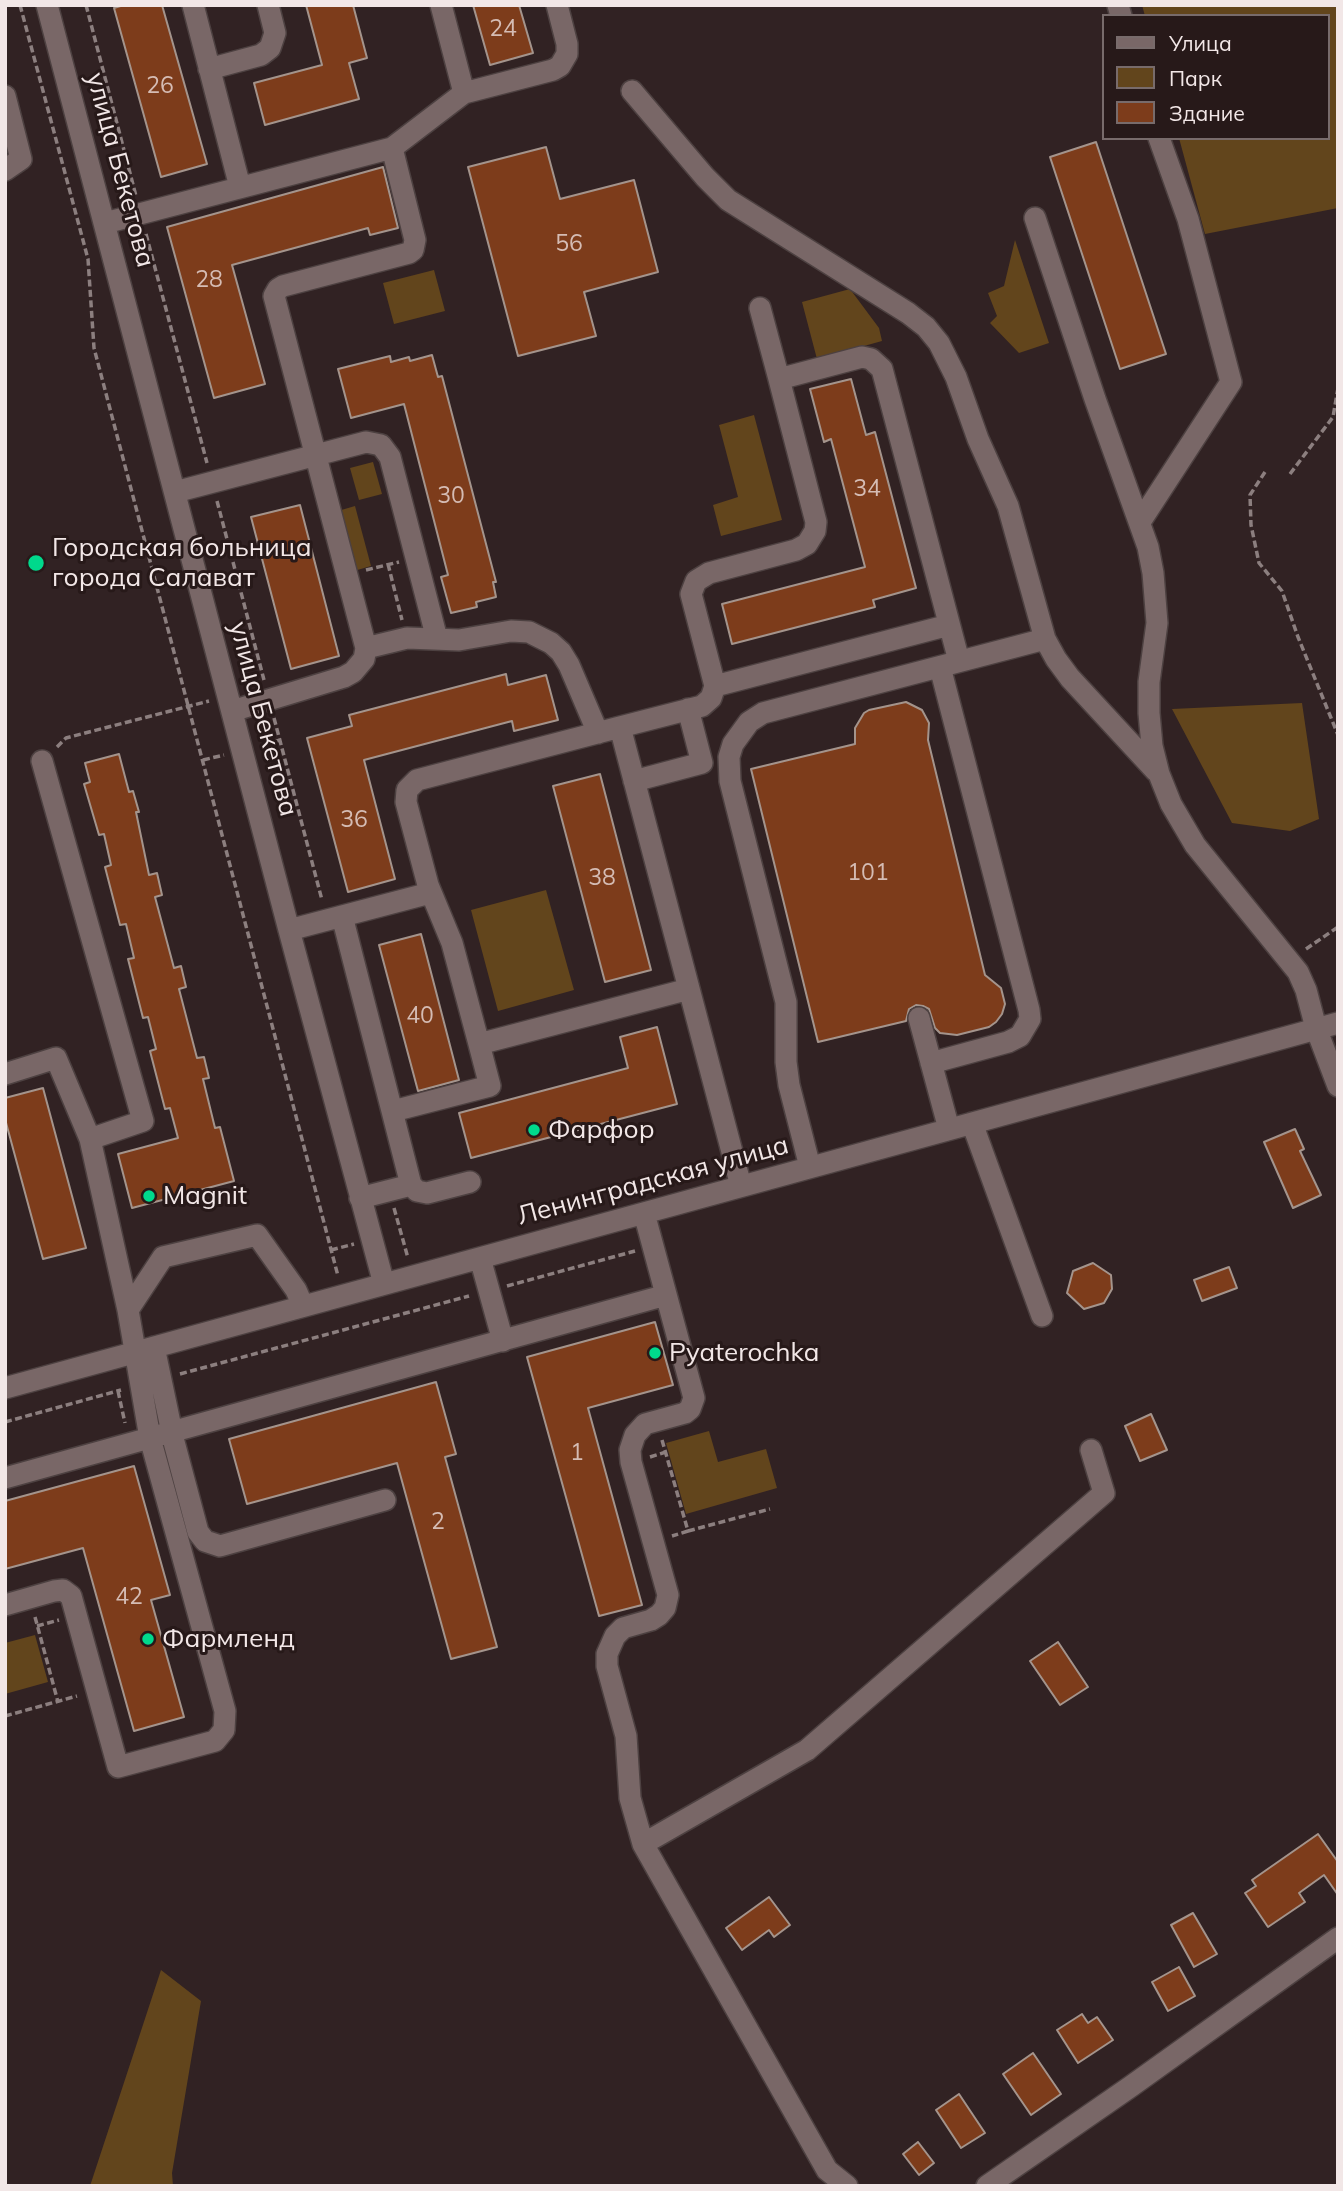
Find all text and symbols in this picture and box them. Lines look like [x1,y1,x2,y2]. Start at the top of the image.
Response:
legend [1102,14,1329,140]
house number: 24 [489,15,517,43]
text: Улица [1169,30,1232,56]
text: Парк [1169,65,1222,91]
street label: улица Бекетова [79,69,161,271]
house number: 26 [146,72,174,100]
text: Здание [1169,100,1245,126]
house number: 56 [555,230,583,258]
house number: 28 [195,266,223,294]
house number: 34 [853,475,881,503]
house number: 30 [437,482,465,510]
place label: Городская больница города Салават [52,532,312,594]
marker: Городская больница города Салават [26,553,46,573]
street label: улица Бекетова [222,618,304,820]
house number: 36 [340,806,368,834]
house number: 101 [847,859,889,887]
house number: 38 [588,864,616,892]
house number: 40 [406,1002,434,1030]
place label: Фарфор [548,1114,654,1146]
marker: Фарфор [526,1122,542,1138]
street label: Ленинградская улица [514,1130,792,1232]
place label: Magnit [163,1180,247,1212]
marker: Magnit [141,1188,157,1204]
place label: Pyaterochka [669,1337,819,1369]
marker: Pyaterochka [647,1345,663,1361]
house number: 1 [570,1439,584,1467]
house number: 2 [431,1508,445,1536]
house number: 42 [115,1583,143,1611]
place label: Фармленд [162,1623,295,1655]
marker: Фармленд [140,1631,156,1647]

